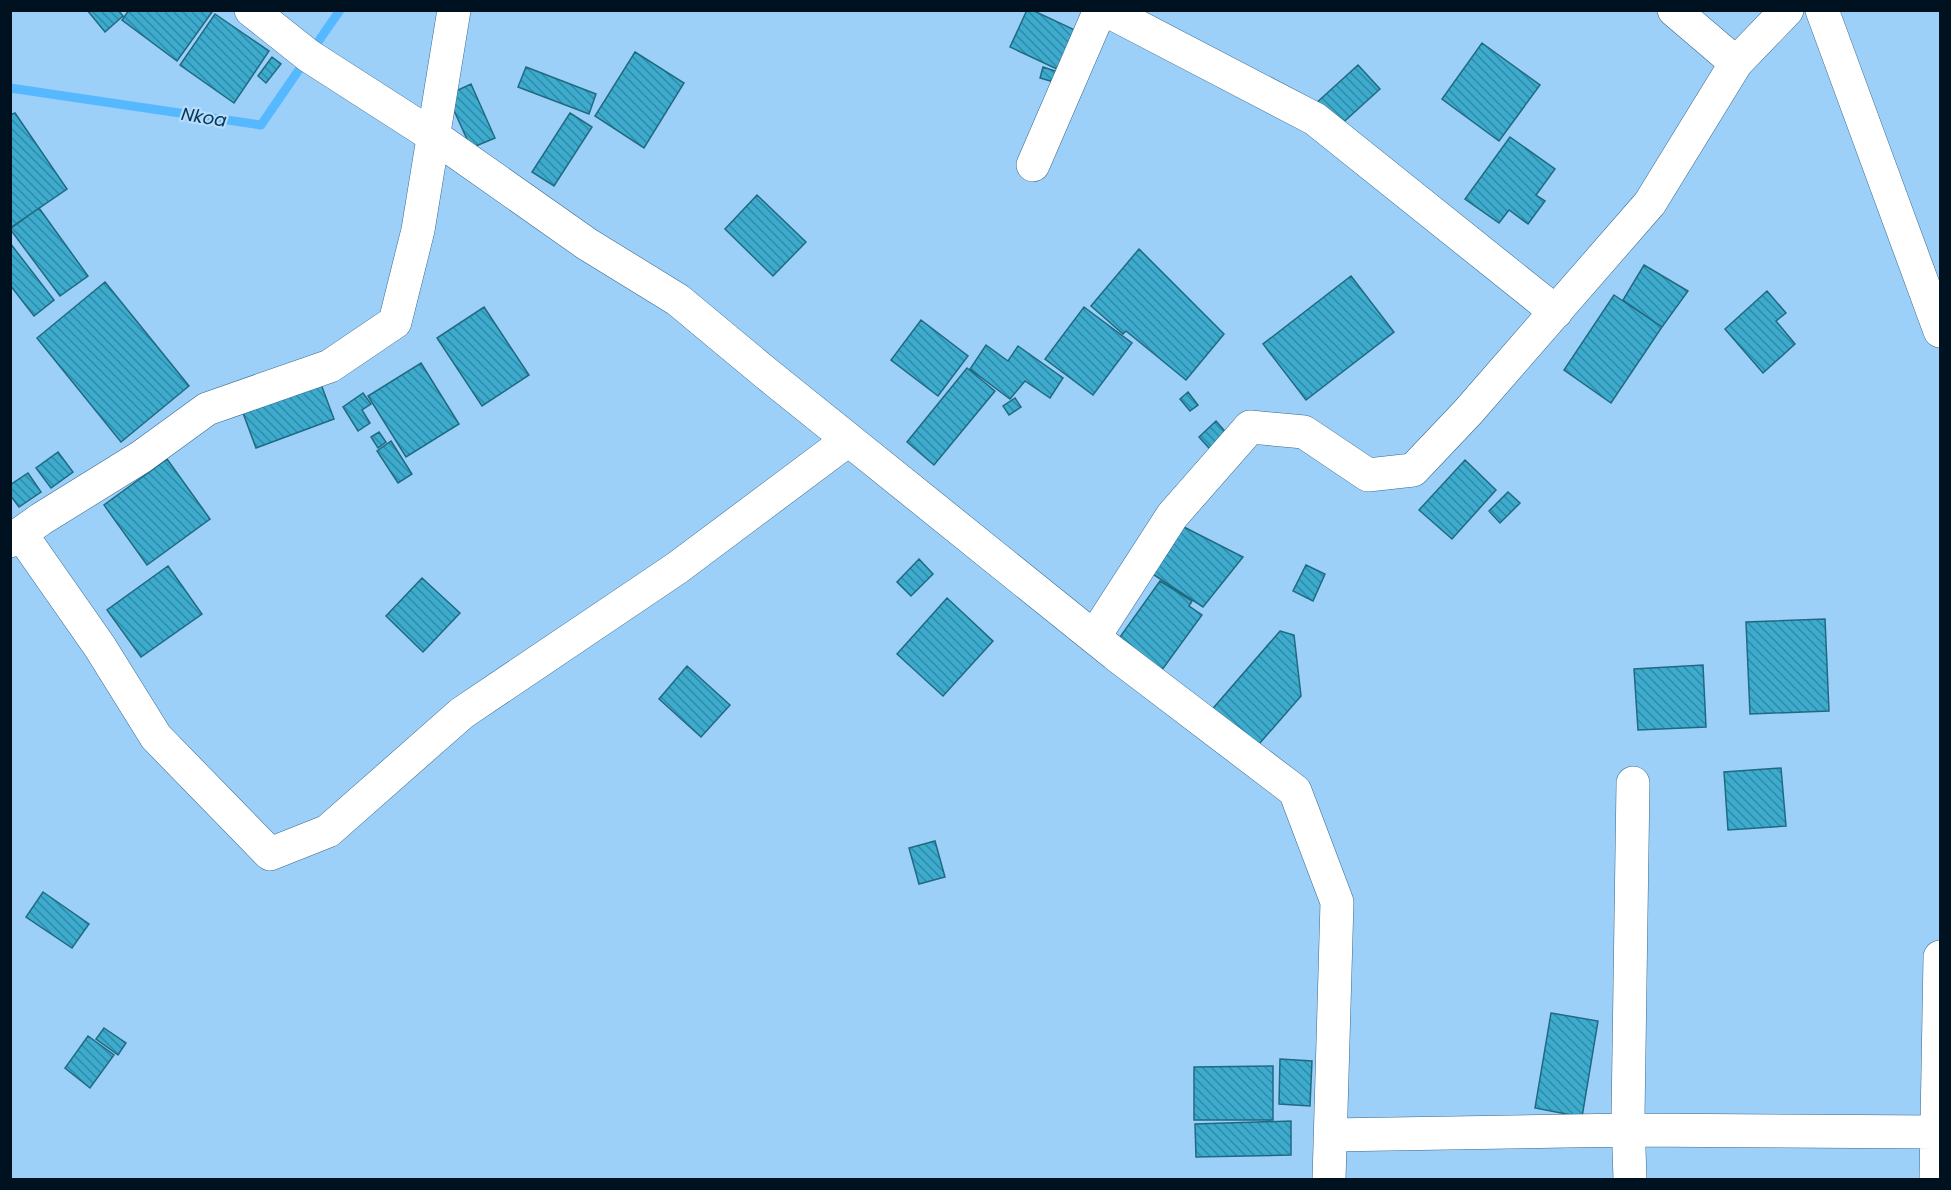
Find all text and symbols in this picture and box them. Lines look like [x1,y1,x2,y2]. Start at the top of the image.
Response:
water label: Nkoa [180,101,228,133]

